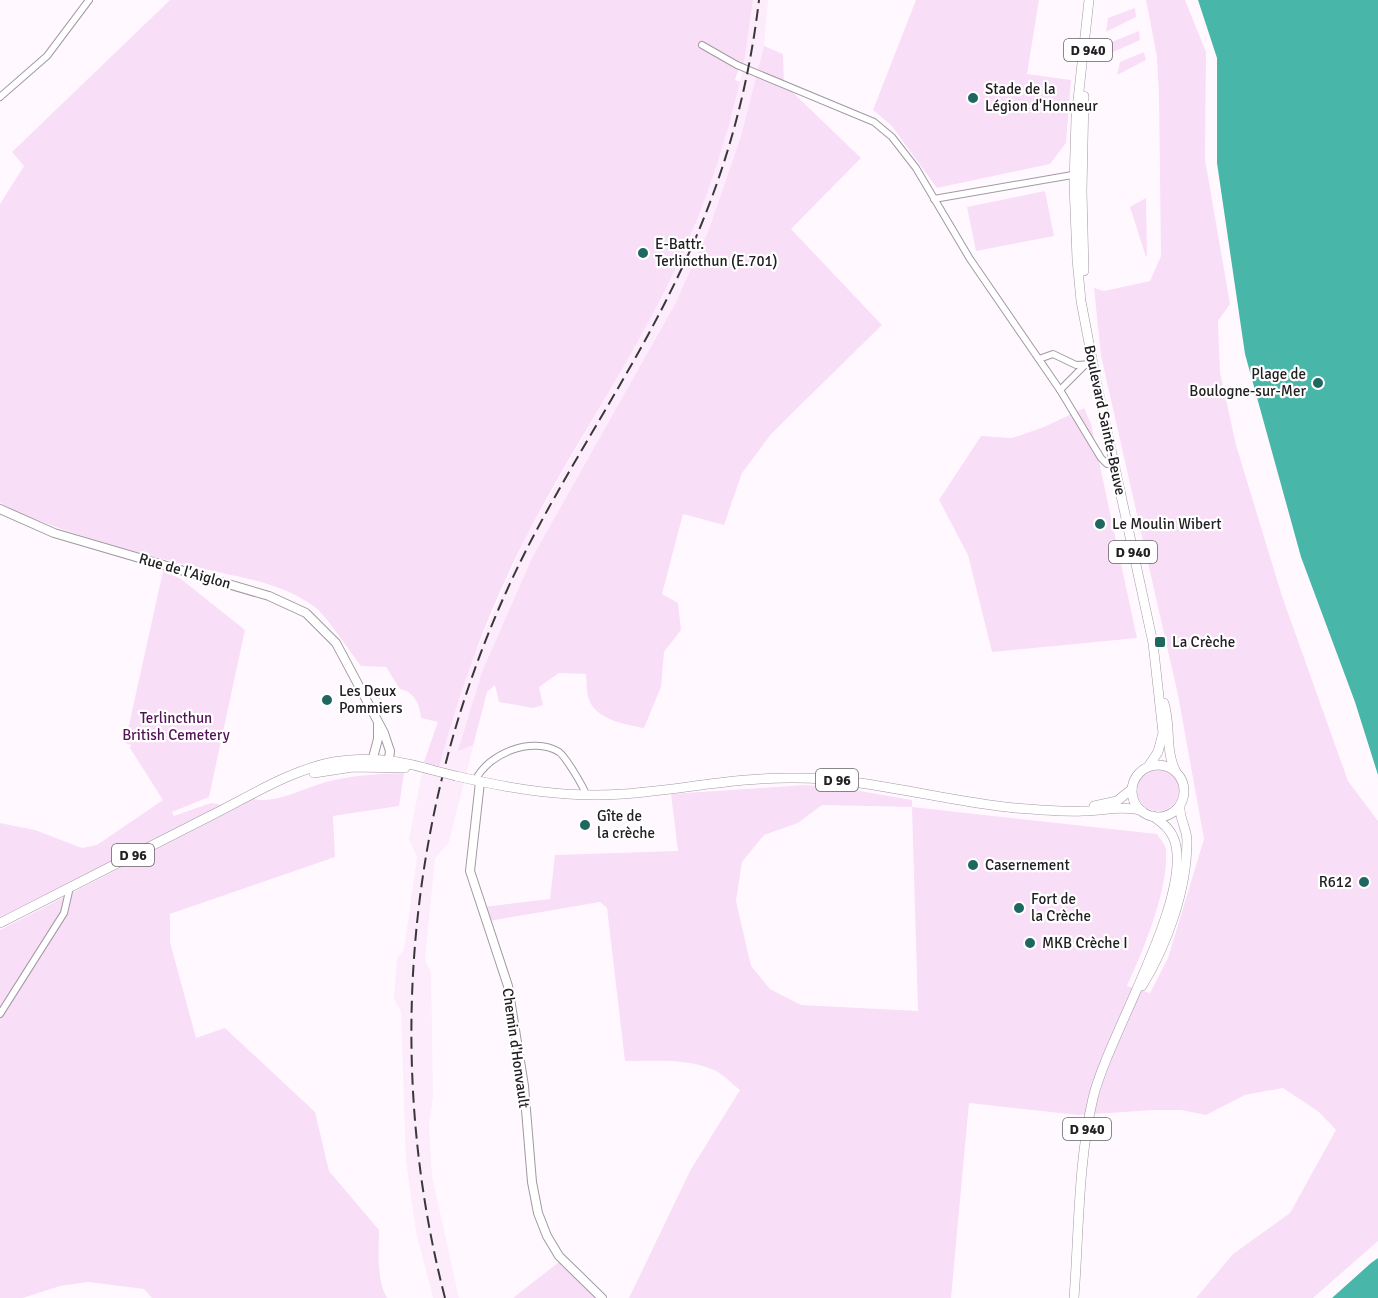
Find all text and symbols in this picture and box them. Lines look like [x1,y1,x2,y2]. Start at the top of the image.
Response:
road number: D 940 [1064,39,1112,61]
place label: Stade de la Légion d'Honneur [985,80,1098,115]
marker: Stade de la Légion d'Honneur [966,91,980,105]
place label: E-Battr. Terlincthun (E.701) [655,235,778,270]
marker: E-Battr. Terlincthun (E.701) [636,246,650,260]
street label: Boulevard Sainte-Beuve [1080,343,1130,497]
place label: Plage de Boulogne-sur-Mer [1189,365,1306,400]
marker: Plage de Boulogne-sur-Mer [1311,376,1325,390]
place label: Le Moulin Wibert [1112,515,1222,533]
marker: Le Moulin Wibert [1093,517,1107,531]
road number: D 940 [1109,541,1157,563]
street label: Rue de l'Aiglon [137,549,233,593]
place label: La Crèche [1172,633,1235,651]
marker: La Crèche [1153,635,1167,649]
place label: Les Deux Pommiers [339,682,403,717]
marker: Les Deux Pommiers [320,693,334,707]
park label: Terlincthun British Cemetery [122,709,230,744]
road number: D 96 [816,769,858,791]
place label: Gîte de la crèche [597,807,655,842]
marker: Gîte de la crèche [578,818,592,832]
road number: D 96 [112,844,154,866]
place label: Casernement [985,856,1070,874]
marker: Casernement [966,858,980,872]
place label: R612 [1319,873,1352,891]
marker: R612 [1357,875,1371,889]
place label: Fort de la Crèche [1031,890,1091,925]
marker: Fort de la Crèche [1012,901,1026,915]
place label: MKB Crèche I [1042,934,1128,952]
marker: MKB Crèche I [1023,936,1037,950]
street label: Chemin d'Honvault [499,987,533,1109]
road number: D 940 [1063,1118,1111,1140]

